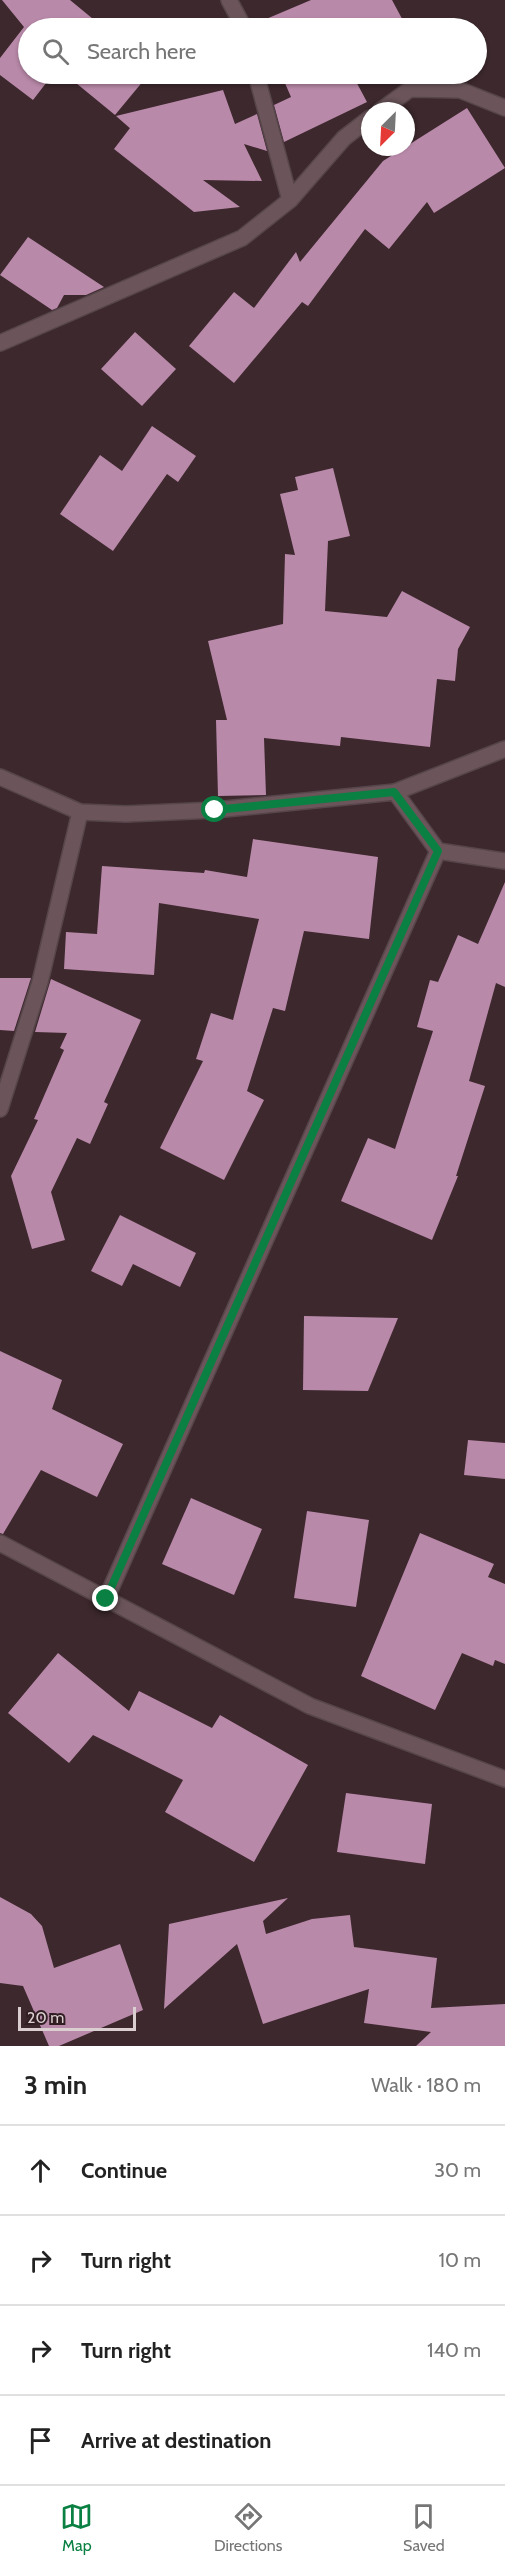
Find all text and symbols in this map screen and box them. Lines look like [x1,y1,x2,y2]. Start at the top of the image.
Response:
search box [18,18,487,84]
icon: search [39,35,72,68]
text: Search here [87,38,196,65]
north arrow [361,102,415,156]
route start [201,796,227,822]
route end [92,1585,118,1611]
scale bar [18,2004,136,2032]
text: 20 m [27,2008,64,2027]
text: 3 min [24,2069,87,2101]
text: Walk · 180 m [371,2073,481,2097]
icon: ahead [24,2154,57,2187]
text: Continue [81,2157,167,2184]
text: 30 m [434,2158,481,2182]
icon: right [24,2244,57,2277]
text: Turn right [81,2247,171,2274]
text: 10 m [438,2248,481,2272]
icon: right [24,2334,57,2367]
text: Turn right [81,2337,171,2364]
text: 140 m [427,2338,481,2362]
icon: arrive [24,2424,57,2457]
text: Arrive at destination [81,2427,271,2454]
tab: Map [60,2500,93,2555]
tab: Directions [214,2500,282,2555]
tab: Saved [403,2500,445,2555]

